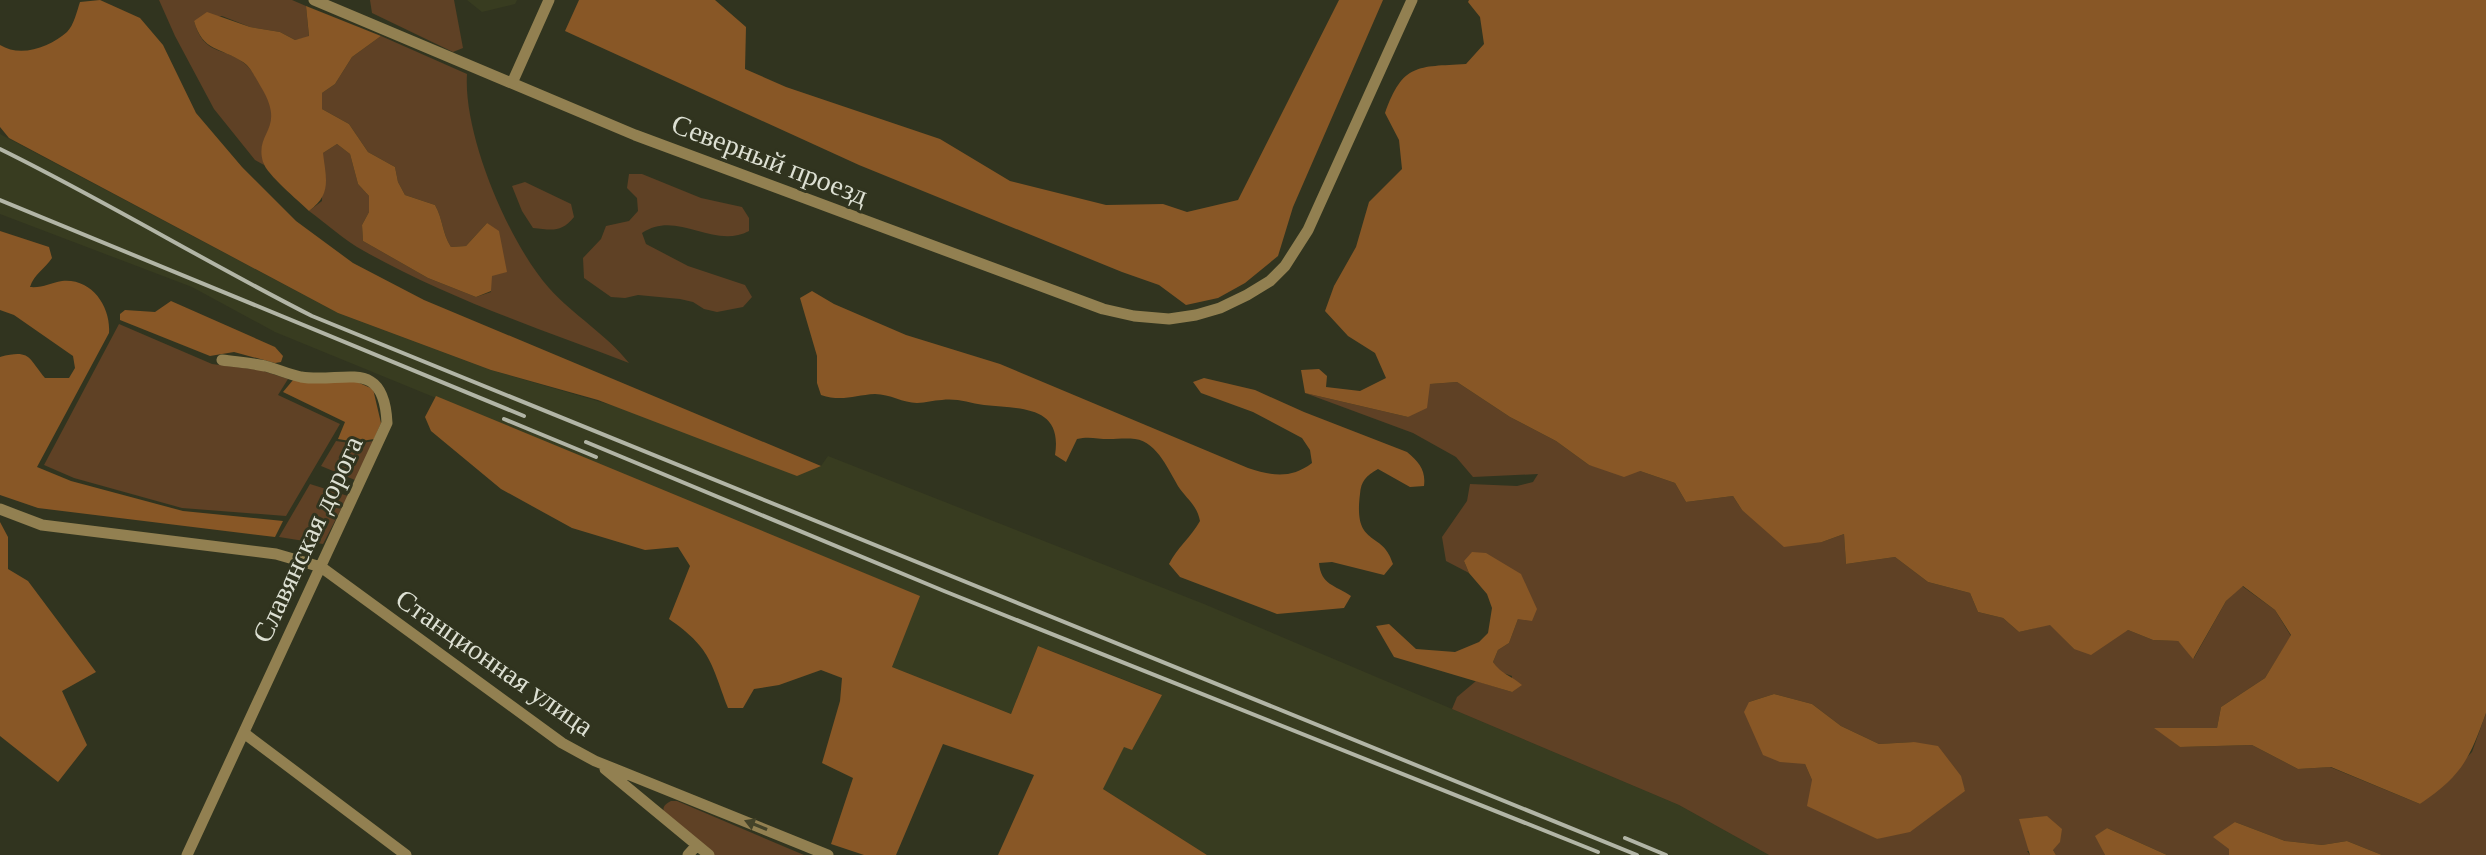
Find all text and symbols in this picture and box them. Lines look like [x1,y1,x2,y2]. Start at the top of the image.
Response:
street label: Северный проезд [667,108,872,211]
street label: Славянская дорога [246,431,369,647]
street label: Станционная улица [390,583,600,742]
one-way arrow [744,818,768,831]

